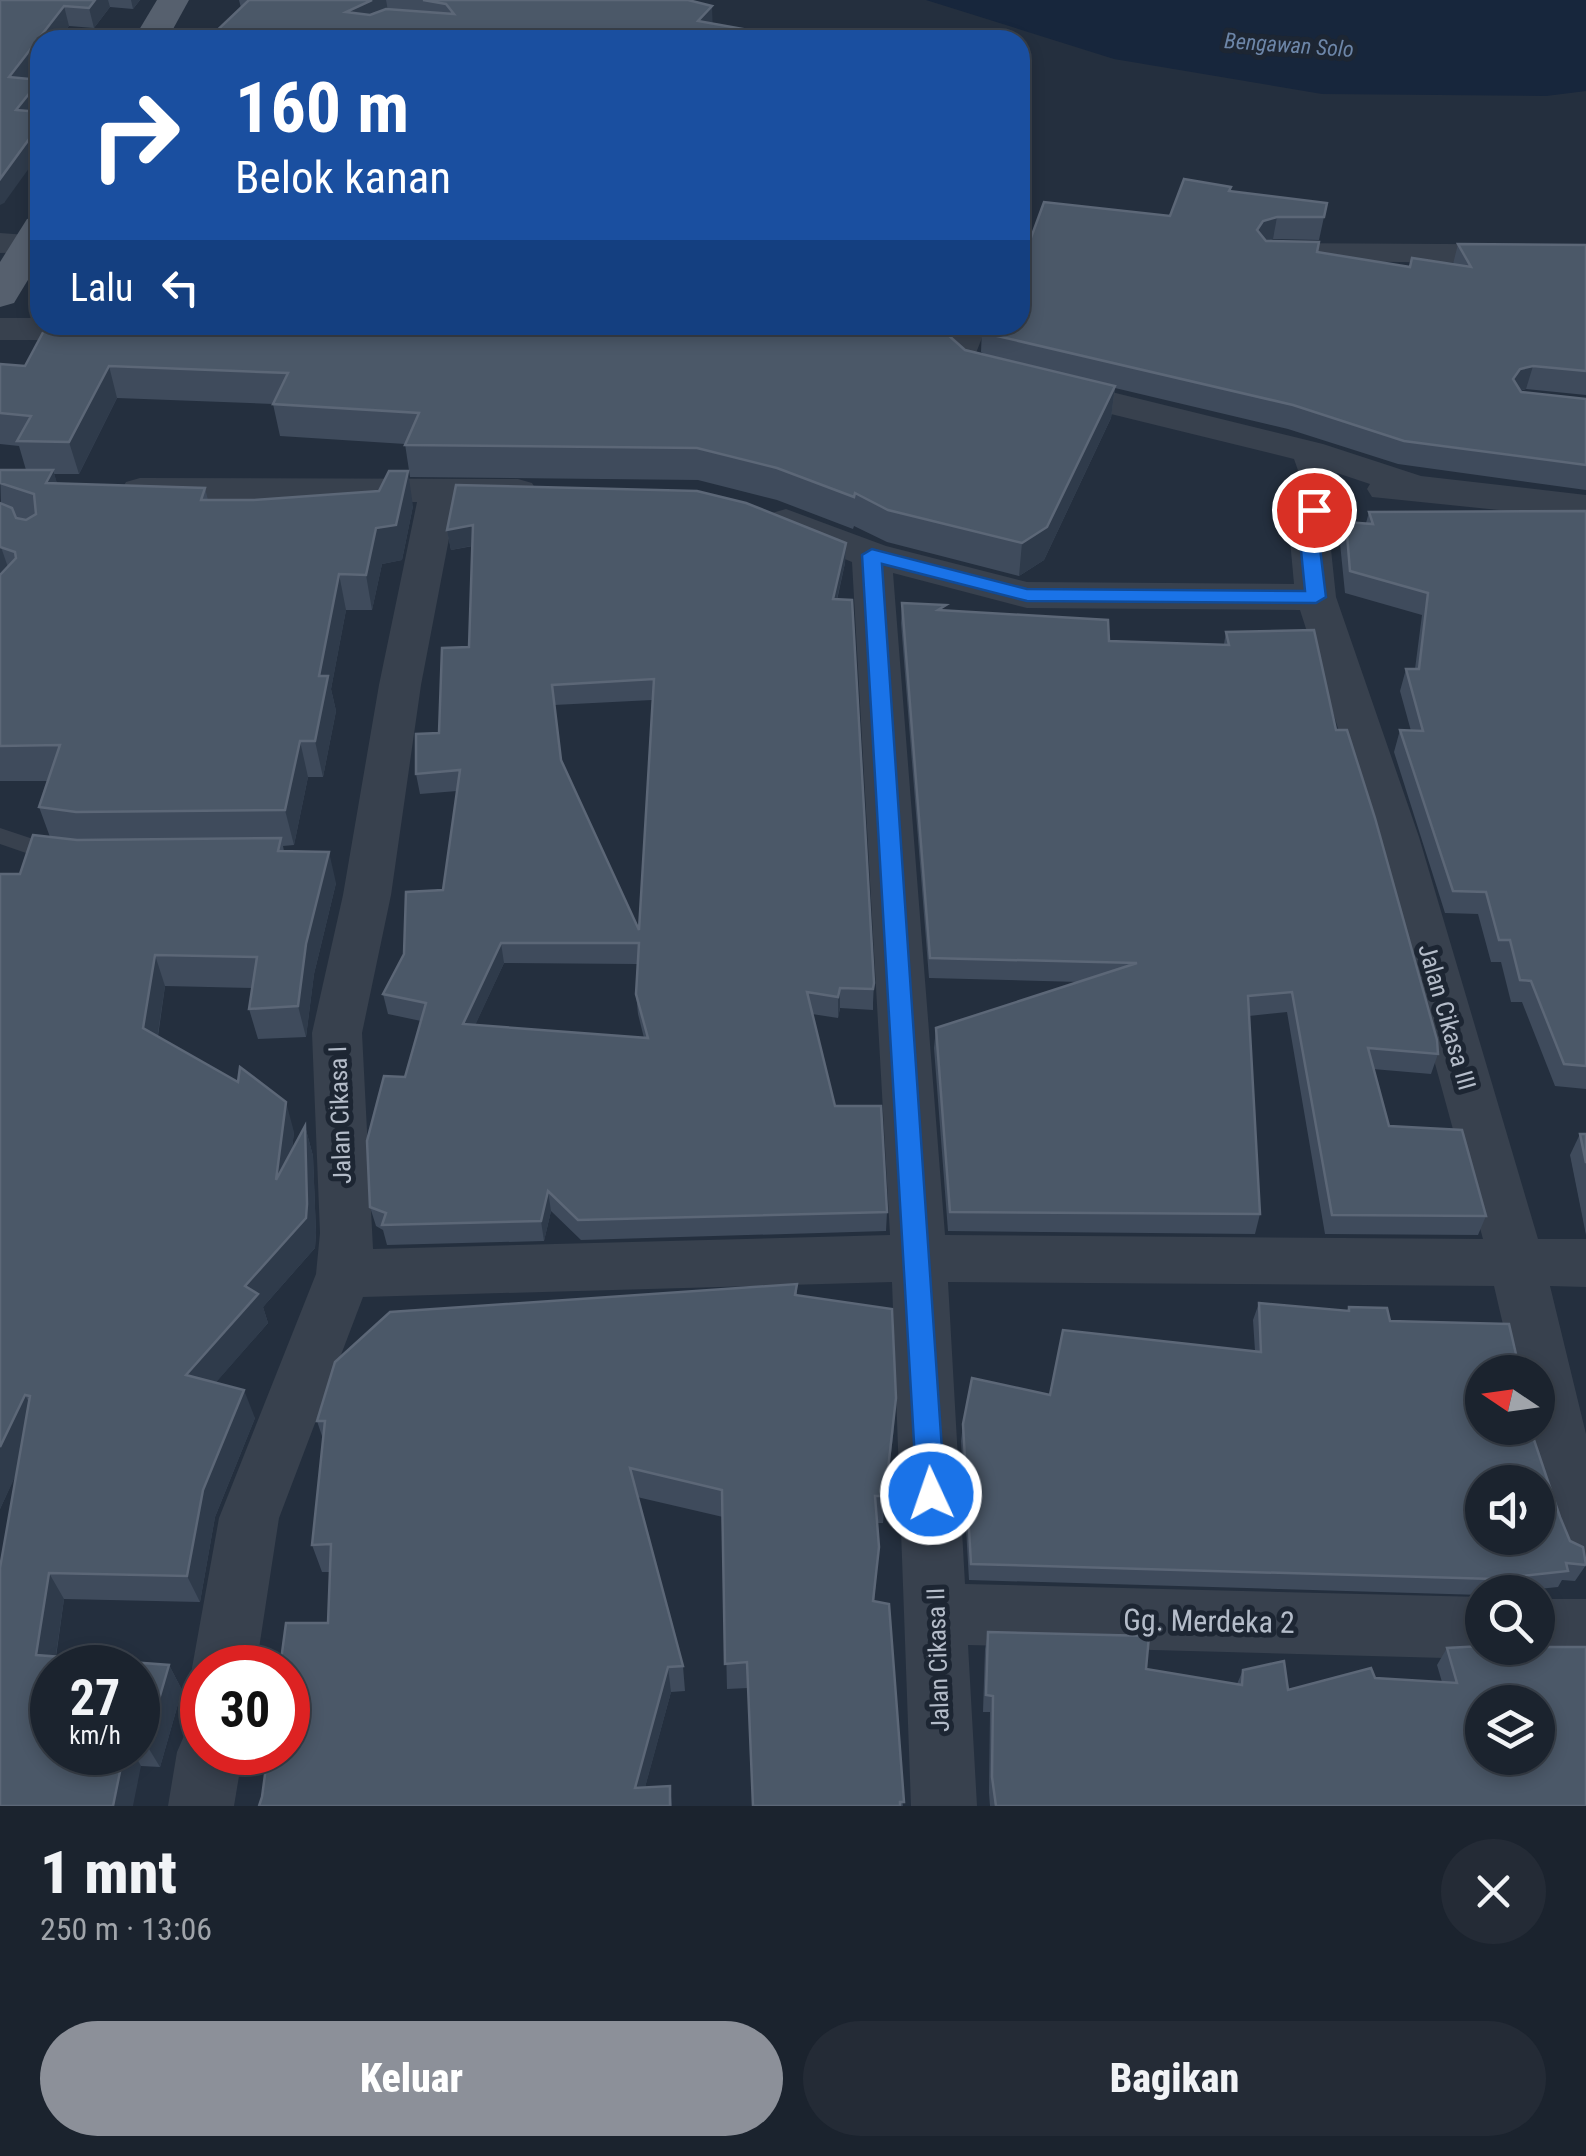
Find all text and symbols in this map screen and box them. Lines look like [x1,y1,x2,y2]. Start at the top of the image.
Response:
water label: Bengawan Solo [1224,28,1354,62]
text: 160 m [235,67,409,149]
icon: right [70,70,200,200]
text: Belok kanan [235,151,451,204]
icon: left [153,260,208,315]
text: Lalu [70,266,133,310]
pin [1272,468,1357,553]
icon: arrive [1287,483,1342,538]
street label: Jalan Cikasa III [1412,941,1482,1093]
street label: Jalan Cikasa I [323,1045,357,1185]
north arrow [1465,1355,1555,1445]
map controls [1465,1355,1555,1775]
position arrow [879,1442,983,1546]
button: sound [1465,1465,1555,1555]
button: search [1465,1575,1555,1665]
street label: Jalan Cikasa II [921,1587,955,1733]
street label: Gg. Merdeka 2 [1123,1602,1295,1640]
speed limit sign: 30 [180,1645,310,1775]
text: 27 [70,1669,120,1727]
button: layers [1465,1685,1555,1775]
text: km/h [69,1721,121,1750]
text: 1 mnt [40,1837,177,1908]
button: close [1441,1839,1546,1944]
text: 250 m · 13:06 [40,1910,212,1948]
button: Keluar [40,2021,783,2136]
button: Bagikan [803,2021,1546,2136]

